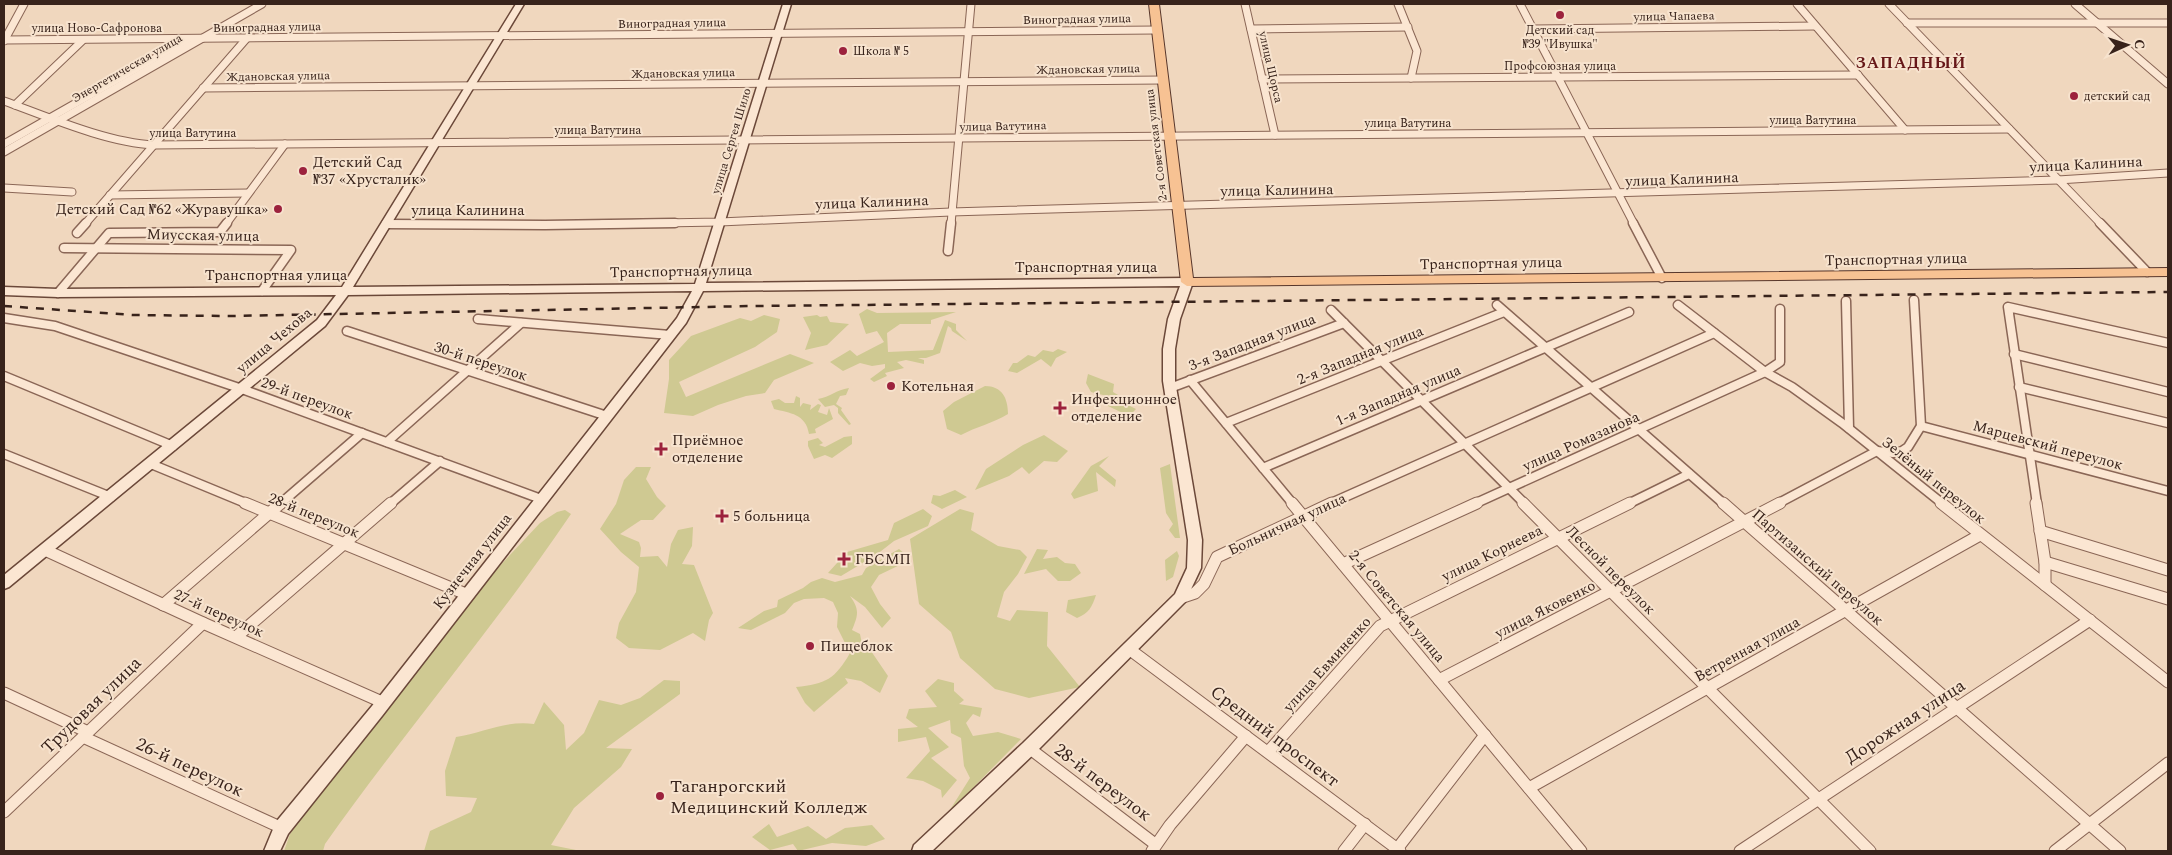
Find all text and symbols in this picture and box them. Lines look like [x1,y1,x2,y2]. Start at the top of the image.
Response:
street label: улица Чапаева [1632,6,1715,27]
street label: Виноградная улица [1023,9,1131,30]
marker: Детский сад №39 "Ивушка" [1554,9,1566,21]
street label: Виноградная улица [618,13,726,34]
street label: Виноградная улица [213,17,321,38]
street label: улица Ново-Сафронова [31,19,162,38]
north arrow [2102,20,2152,70]
place label: Детский сад №39 "Ивушка" [1522,21,1598,54]
street label: улица Щорса [1253,28,1288,105]
street label: Энергетическая улица [68,29,186,108]
text: С [2129,39,2150,50]
place label: Школа № 5 [853,42,909,61]
marker: Школа № 5 [837,45,849,57]
district label: ЗАПАДНЫЙ [1855,51,1967,75]
street label: Профсоюзная улица [1504,57,1616,76]
street label: Ждановская улица [1036,59,1140,80]
street label: Ждановская улица [631,63,735,84]
street label: Ждановская улица [226,66,330,87]
street label: улица Сергея Шило [706,86,757,198]
place label: детский сад [2084,87,2150,106]
street label: 2-я Советская улица [1140,88,1173,202]
marker: детский сад [2068,90,2080,102]
street label: улица Ватутина [1769,111,1857,130]
street label: улица Ватутина [1364,114,1452,133]
street label: улица Ватутина [958,116,1047,137]
street label: улица Ватутина [554,121,642,140]
street label: улица Ватутина [149,124,237,143]
street label: улица Калинина [2028,150,2144,179]
place label: Детский Сад №37 «Хрусталик» [313,151,426,191]
marker: Детский Сад №37 «Хрусталик» [297,165,309,177]
street label: улица Калинина [1624,166,1740,193]
street label: улица Калинина [1219,178,1334,203]
street label: улица Калинина [814,189,930,216]
place label: Детский Сад №62 «Журавушка» [56,198,269,221]
street label: улица Калинина [410,199,525,222]
marker: Детский Сад №62 «Журавушка» [272,203,284,215]
street label: Миусская улица [146,223,260,248]
street label: Транспортная улица [1825,247,1968,272]
street label: Транспортная улица [1420,251,1563,276]
street label: Транспортная улица [1015,256,1158,279]
street label: Транспортная улица [610,259,753,284]
street label: Транспортная улица [205,264,348,287]
street label: улица Чехова [231,301,318,380]
street label: 3-я Западная улица [1185,307,1320,377]
street label: 2-я Западная улица [1294,319,1427,391]
street label: 30-й переулок [431,336,531,387]
street label: 1-я Западная улица [1332,358,1465,432]
street label: 29-й переулок [257,371,356,426]
place label: Котельная [901,375,974,398]
marker: Котельная [885,380,897,392]
place label: Инфекционное отделение [1071,388,1177,428]
marker: Инфекционное отделение [1053,401,1067,415]
street label: улица Ромазанова [1518,405,1644,478]
street label: Марцевский переулок [1970,414,2126,477]
place label: Приёмное отделение [672,429,743,469]
street label: Зелёный переулок [1876,431,1991,530]
marker: Приёмное отделение [654,442,668,456]
street label: 28-й переулок [265,487,363,544]
street label: Больничная улица [1224,487,1351,562]
street label: Партизанский переулок [1747,504,1889,631]
place label: 5 больница [733,505,811,528]
street label: Кузнечная улица [427,508,518,614]
marker: 5 больница [715,509,729,523]
street label: улица Корнеева [1437,519,1547,588]
street label: Лесной переулок [1561,520,1661,620]
street label: 2-я Советская улица [1343,545,1451,668]
place label: ГБСМП [855,548,911,571]
marker: ГБСМП [837,552,851,566]
street label: улица Яковенко [1490,574,1600,645]
street label: 27-й переулок [170,583,268,644]
street label: улица Евминенко [1277,611,1377,718]
street label: Ветренная улица [1690,611,1805,688]
place label: Пищеблок [820,635,893,658]
marker: Пищеблок [804,640,816,652]
street label: Трудовая улица [35,650,148,760]
street label: Дорожная улица [1840,672,1971,771]
street label: Средний проспект [1204,679,1345,794]
street label: 26-й переулок [131,731,248,804]
street label: 28-й переулок [1048,737,1157,828]
place label: Таганрогский Медицинский Колледж [670,773,867,821]
marker: Таганрогский Медицинский Колледж [654,790,666,802]

